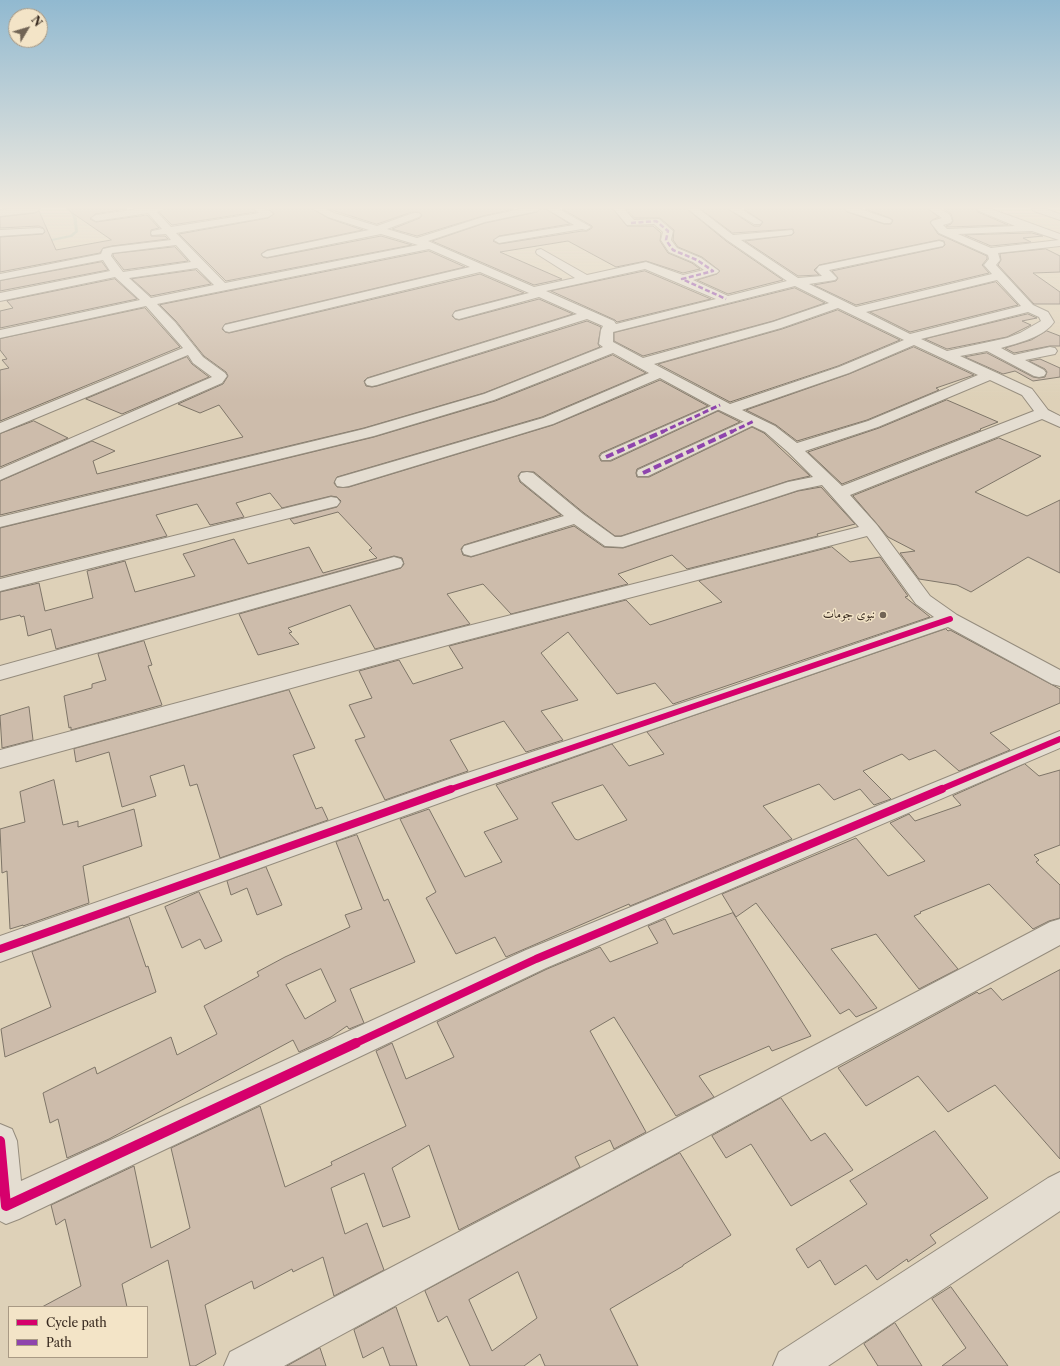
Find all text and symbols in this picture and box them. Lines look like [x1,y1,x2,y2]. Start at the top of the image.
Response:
north arrow [8,8,48,48]
text: N [28,13,45,29]
place label: نبوی جومات [823,608,875,622]
marker: نبوی جومات [878,610,888,620]
legend [8,1306,148,1358]
text: Cycle path [46,1315,107,1330]
text: Path [46,1335,72,1350]

